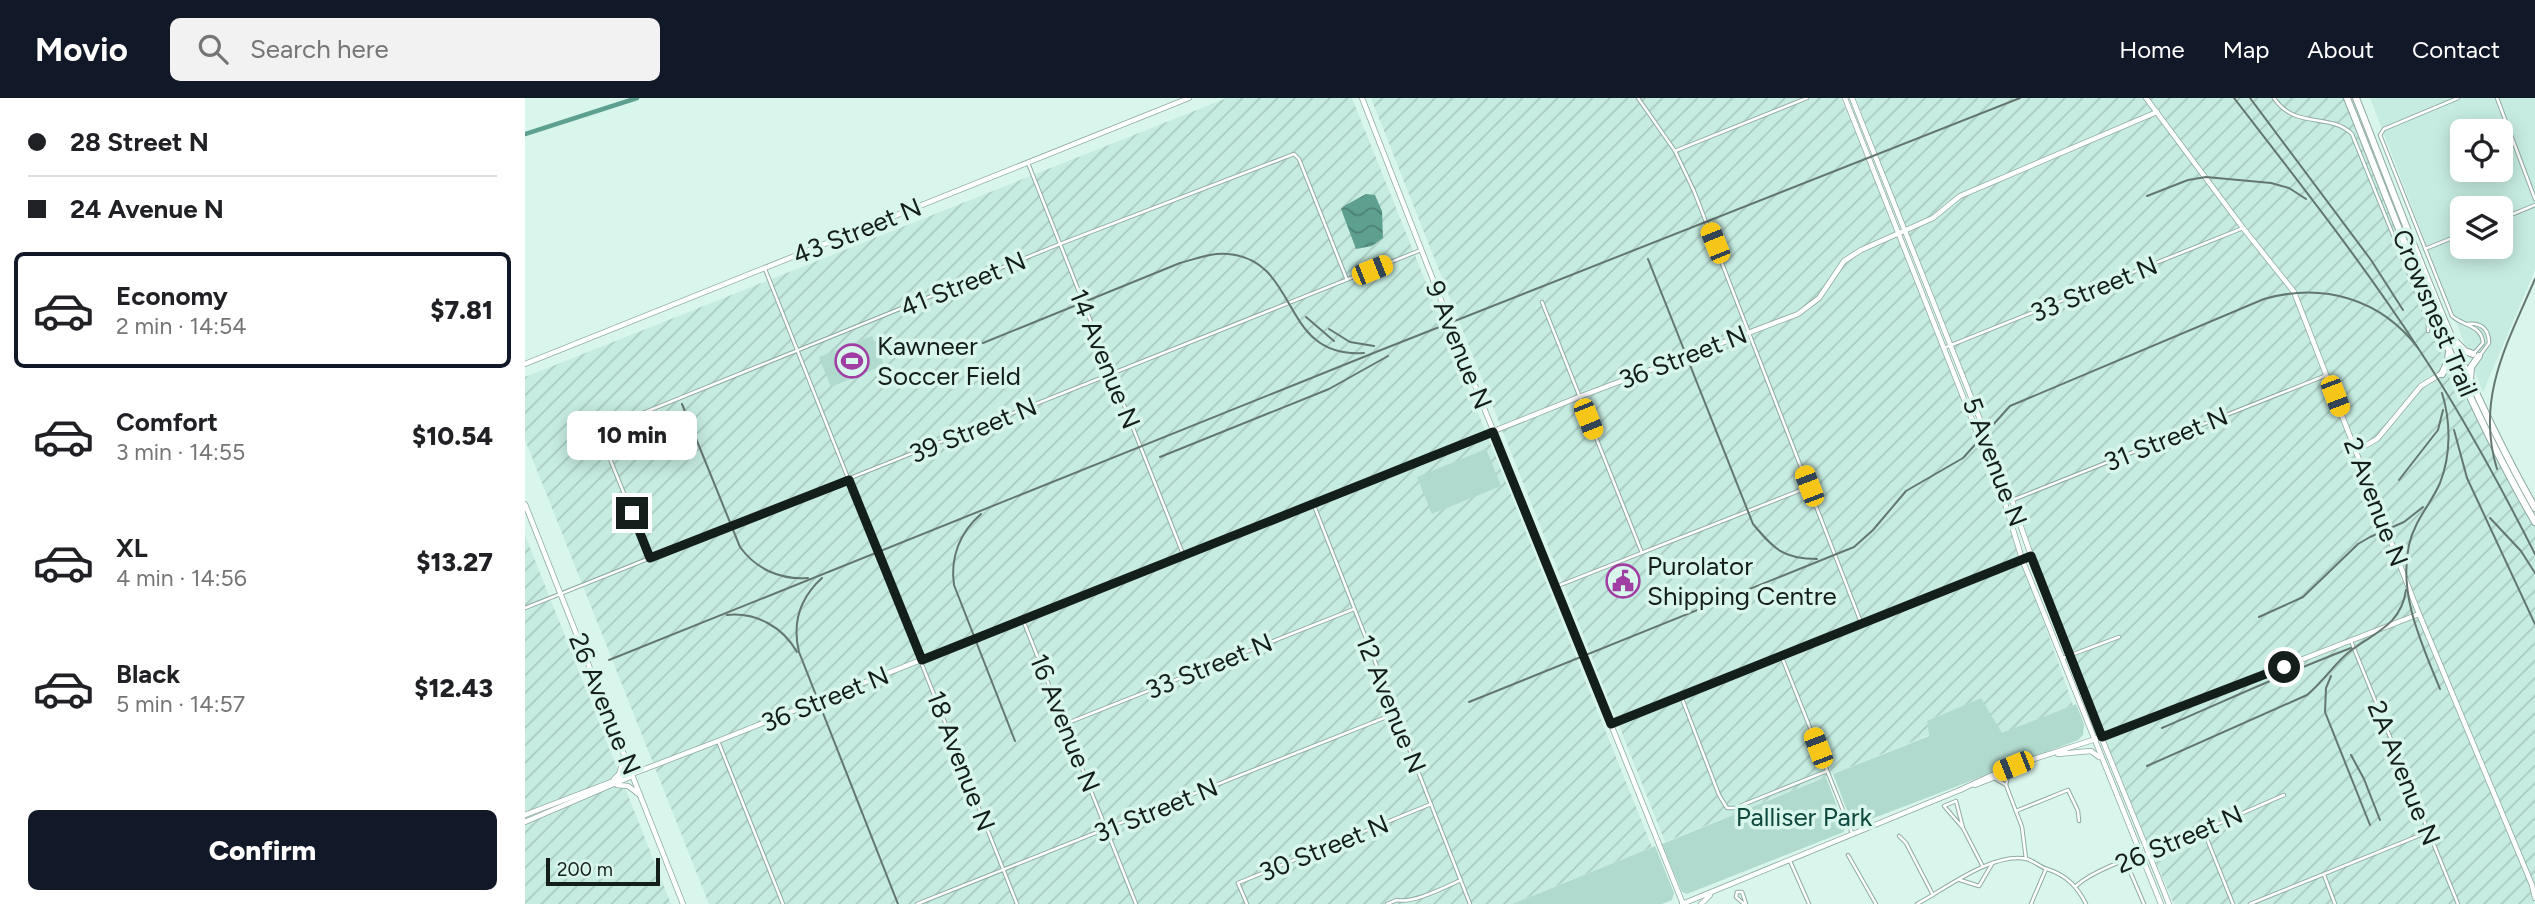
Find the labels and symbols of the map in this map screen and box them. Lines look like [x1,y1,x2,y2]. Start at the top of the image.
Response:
street label: 43 Street N [788,191,926,271]
car [1698,220,1733,266]
street label: Crowsnest Trail [2385,224,2485,402]
street label: 41 Street N [896,244,1030,324]
street label: 33 Street N [2026,249,2162,329]
car [1349,252,1396,288]
street label: 9 Avenue N [1419,276,1499,414]
street label: 14 Avenue N [1062,284,1148,434]
street label: 36 Street N [1614,318,1752,396]
place label: Kawneer Soccer Field [877,330,1021,392]
sports icon: Kawneer Soccer Field [833,342,871,380]
car [2318,373,2353,419]
street label: 39 Street N [905,390,1041,470]
street label: 5 Avenue N [1956,393,2034,531]
car [1571,396,1606,442]
street label: 31 Street N [2099,400,2233,478]
callout: 10 min [567,412,697,460]
street label: 2 Avenue N [2337,433,2415,571]
car [1792,463,1827,509]
route end [616,497,648,529]
place label: Purolator Shipping Centre [1647,550,1837,612]
public building icon: Purolator Shipping Centre [1604,562,1642,600]
street label: 33 Street N [1141,626,1277,706]
street label: 26 Avenue N [562,628,648,780]
street label: 12 Avenue N [1349,630,1433,778]
street label: 16 Avenue N [1023,649,1107,797]
route start [2268,651,2300,683]
street label: 36 Street N [757,659,893,739]
street label: 18 Avenue N [920,686,1002,836]
street label: 2A Avenue N [2361,696,2447,850]
car [1801,725,1836,771]
car [1990,748,2037,784]
street label: 31 Street N [1089,771,1223,849]
street label: 26 Street N [2111,798,2247,880]
park label: Palliser Park [1736,801,1873,833]
street label: 30 Street N [1255,808,1393,888]
scale bar [546,855,660,887]

